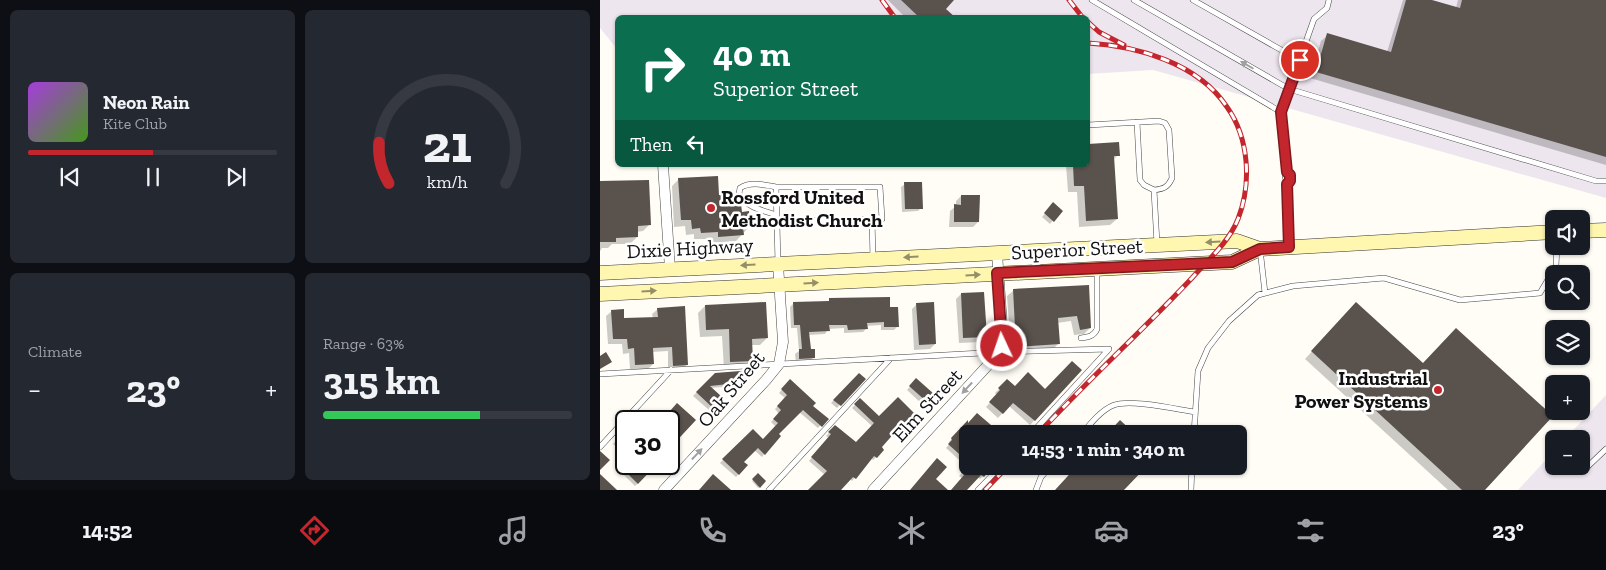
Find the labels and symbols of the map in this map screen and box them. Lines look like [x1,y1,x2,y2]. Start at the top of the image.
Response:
pin [1279,39,1321,81]
one-way arrow [1240,61,1254,69]
place label: Rossford United Methodist Church [721,185,883,232]
marker: Rossford United Methodist Church [705,202,717,214]
street label: Dixie Highway [626,233,755,263]
street label: Superior Street [1011,234,1144,264]
one-way arrow [1204,238,1220,246]
one-way arrow [902,254,918,262]
one-way arrow [740,262,756,270]
one-way arrow [966,270,982,278]
one-way arrow [803,278,819,286]
one-way arrow [641,287,657,295]
position arrow [975,319,1027,371]
street label: Oak Street [692,346,770,432]
street label: Elm Street [887,363,967,447]
place label: Industrial Power Systems [1295,366,1428,413]
one-way arrow [961,382,973,394]
marker: Industrial Power Systems [1432,384,1444,396]
speed limit sign: 30 [615,410,680,475]
one-way arrow [692,448,703,461]

